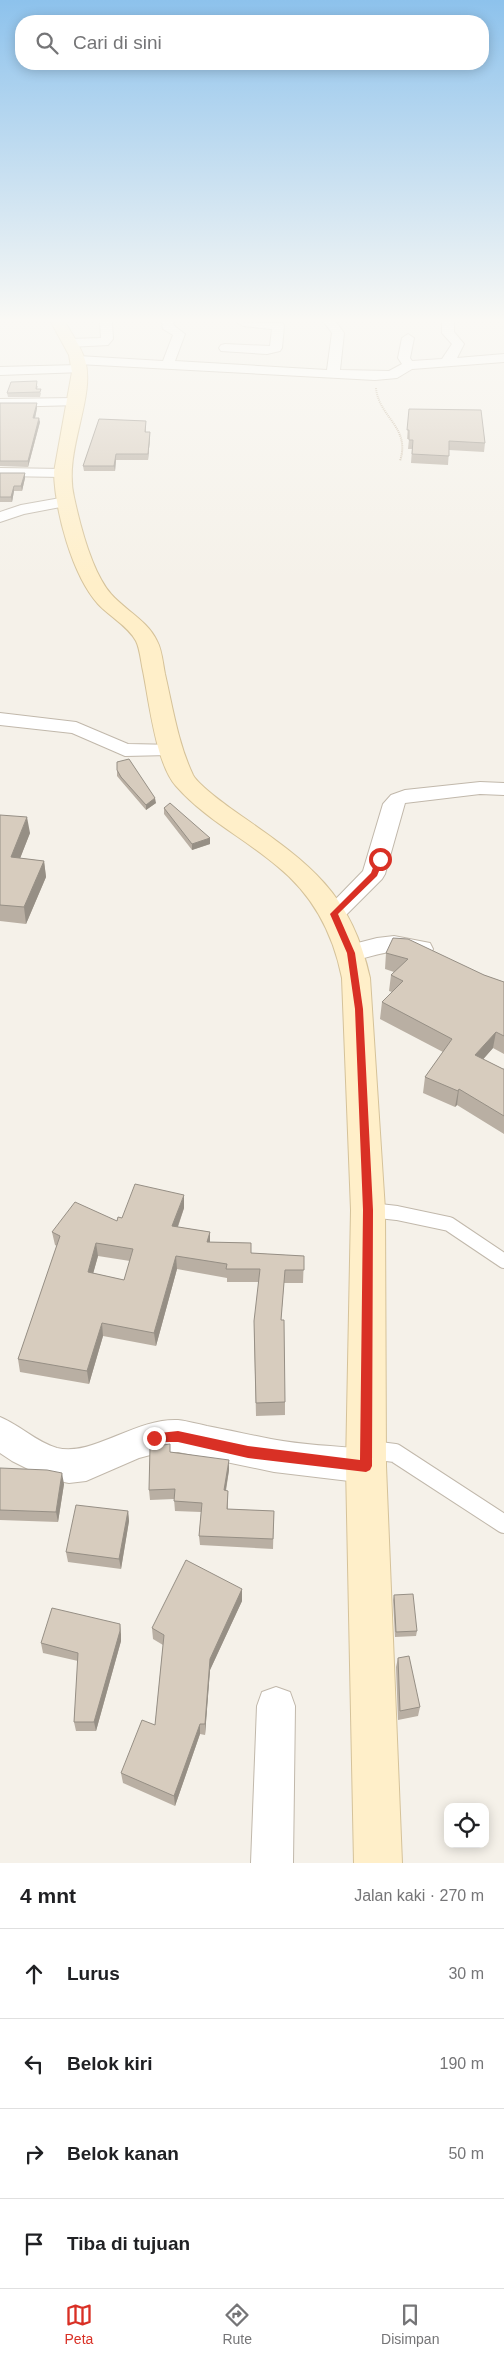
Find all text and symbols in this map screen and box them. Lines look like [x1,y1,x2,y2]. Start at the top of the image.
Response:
search box [15,15,489,70]
icon: search [33,29,61,57]
text: Cari di sini [73,32,162,53]
route start [369,848,392,871]
route end [143,1427,166,1450]
map controls [444,1803,489,1848]
button: locate [444,1803,489,1848]
text: 4 mnt [20,1884,76,1907]
text: Jalan kaki · 270 m [354,1887,484,1904]
icon: ahead [20,1960,48,1988]
text: Lurus [67,1963,120,1984]
text: 30 m [448,1965,484,1982]
icon: left [20,2050,48,2078]
text: Belok kiri [67,2053,153,2074]
text: 190 m [440,2055,484,2072]
icon: right [20,2140,48,2168]
text: Belok kanan [67,2143,179,2164]
text: 50 m [448,2145,484,2162]
icon: arrive [20,2230,48,2258]
text: Tiba di tujuan [67,2233,190,2254]
tab: Peta [65,2301,93,2347]
tab: Rute [222,2301,252,2347]
tab: Disimpan [381,2301,439,2347]

